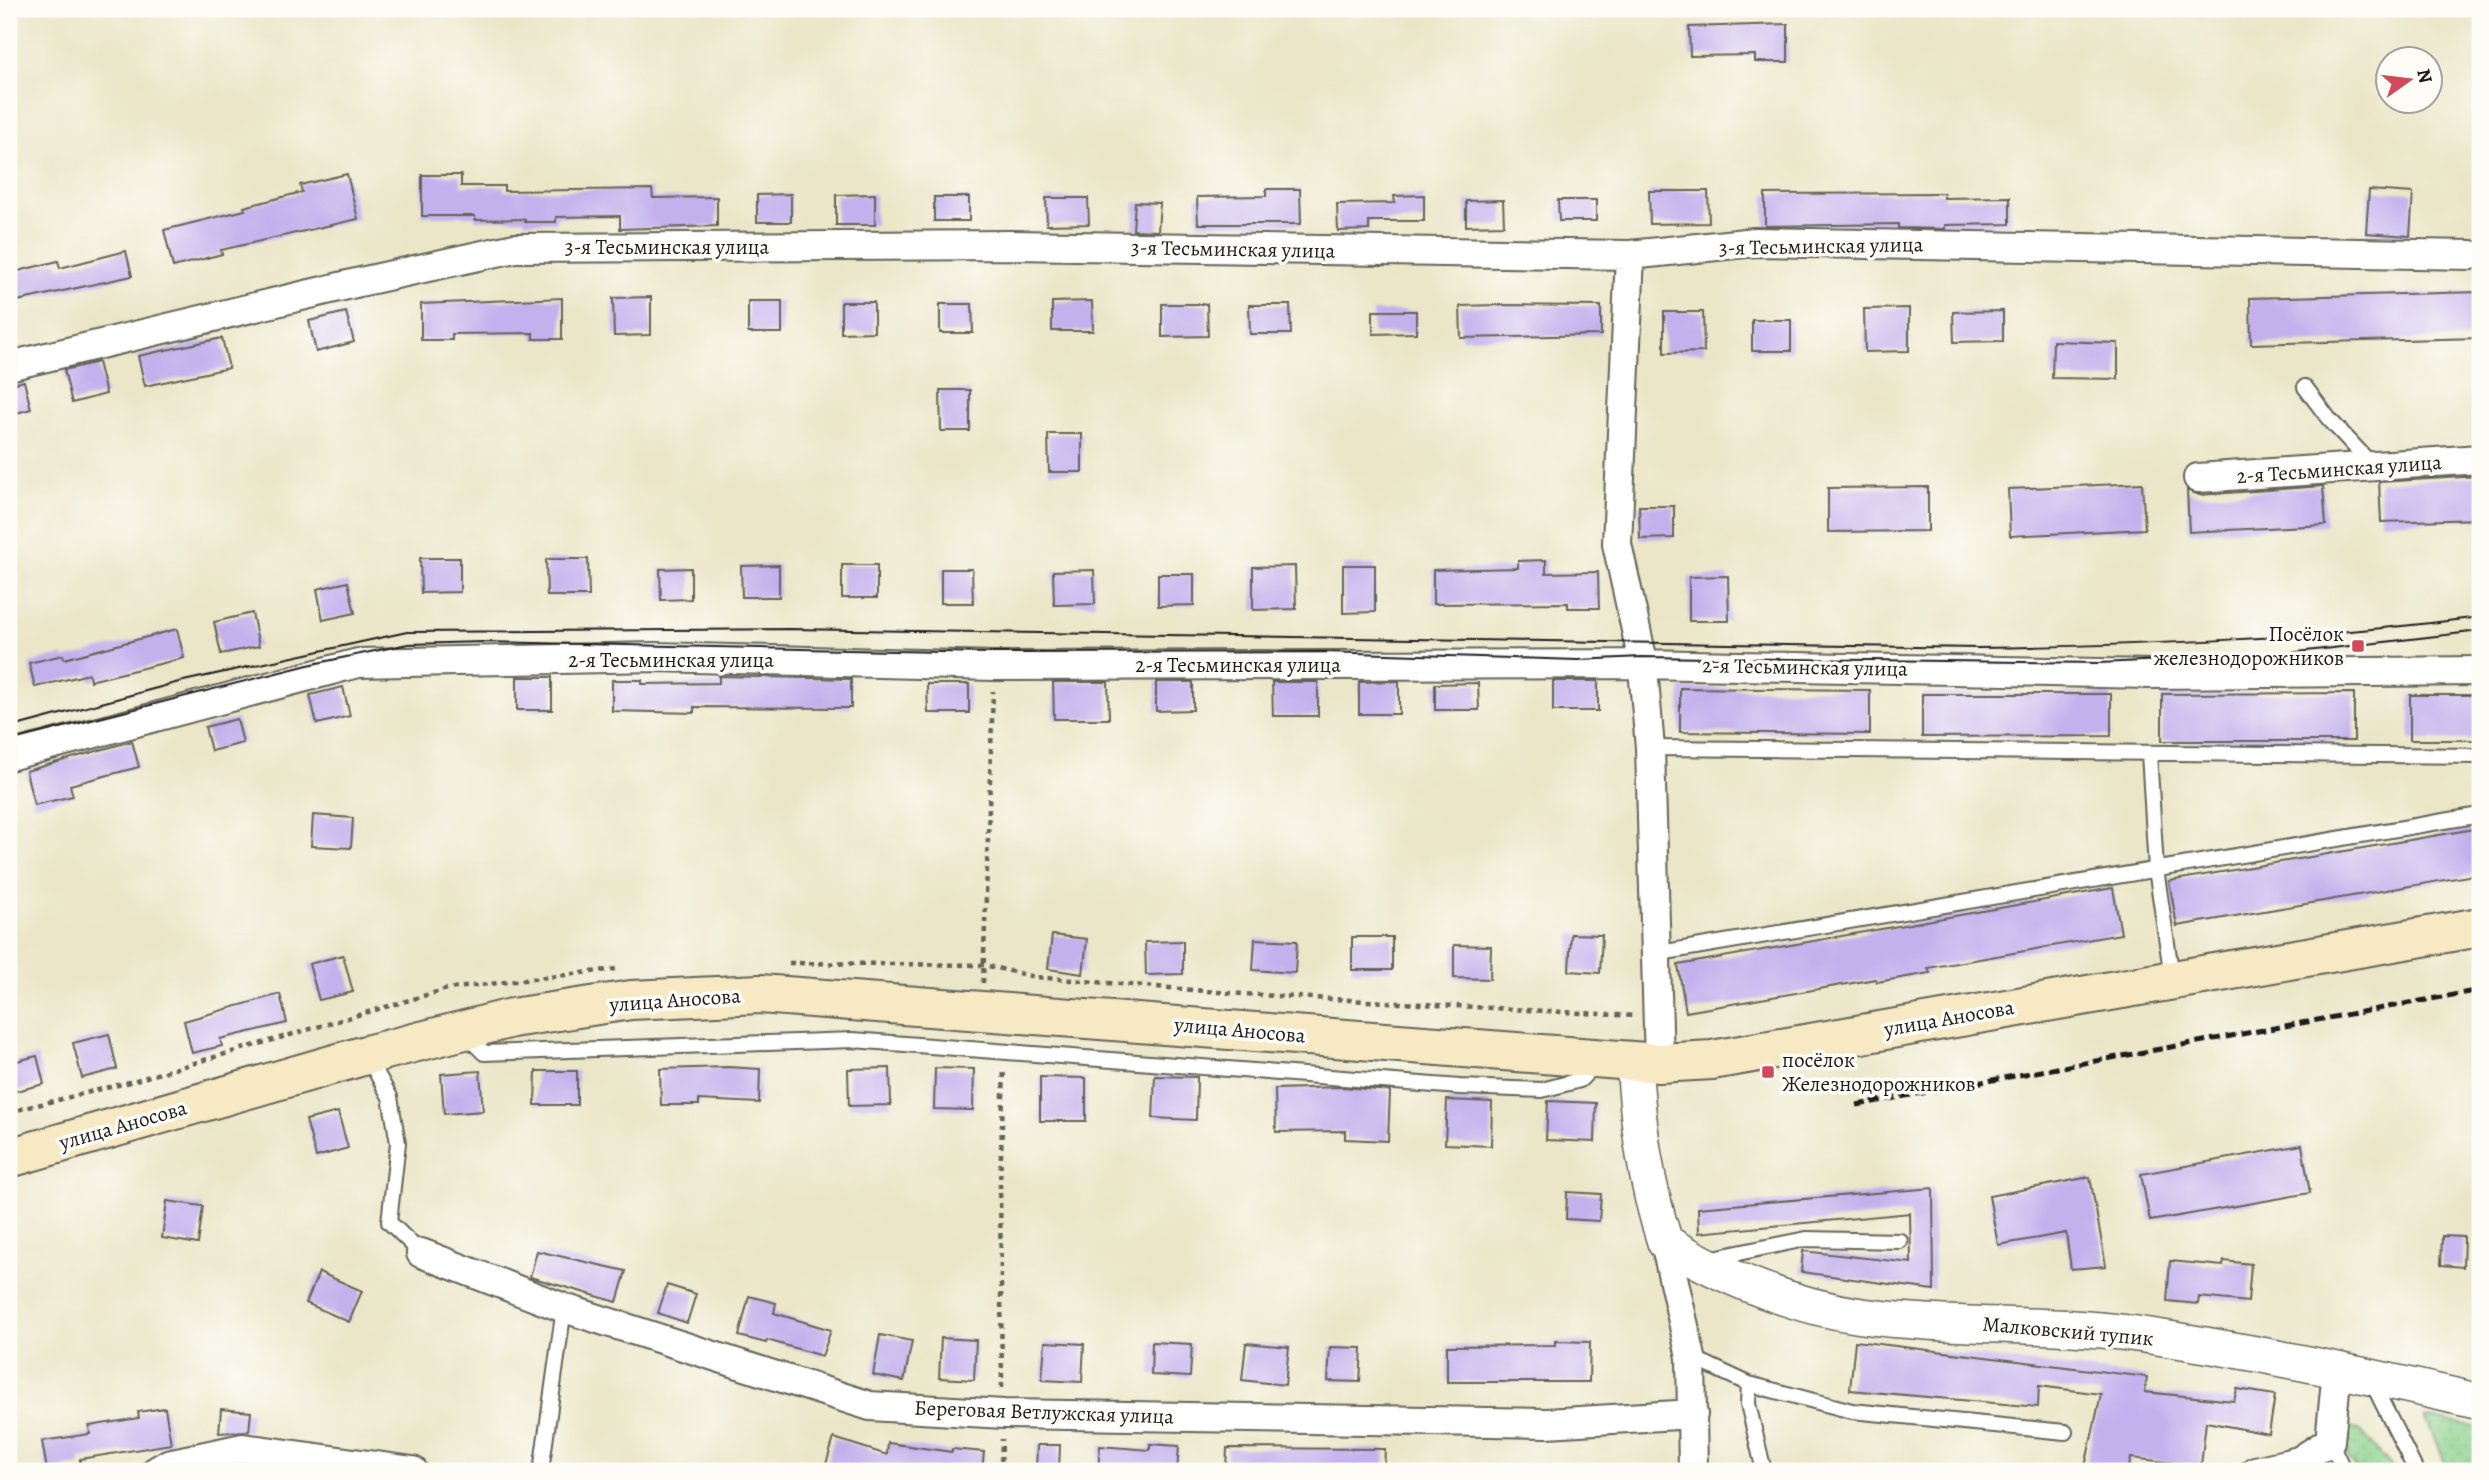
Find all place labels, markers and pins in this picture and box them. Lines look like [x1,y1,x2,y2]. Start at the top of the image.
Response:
place label: Посёлок железнодорожников [2154,620,2344,672]
marker: Посёлок железнодорожников [2350,638,2366,654]
place label: посёлок Железнодорожников [1782,1046,1976,1098]
marker: посёлок Железнодорожников [1760,1064,1776,1080]

